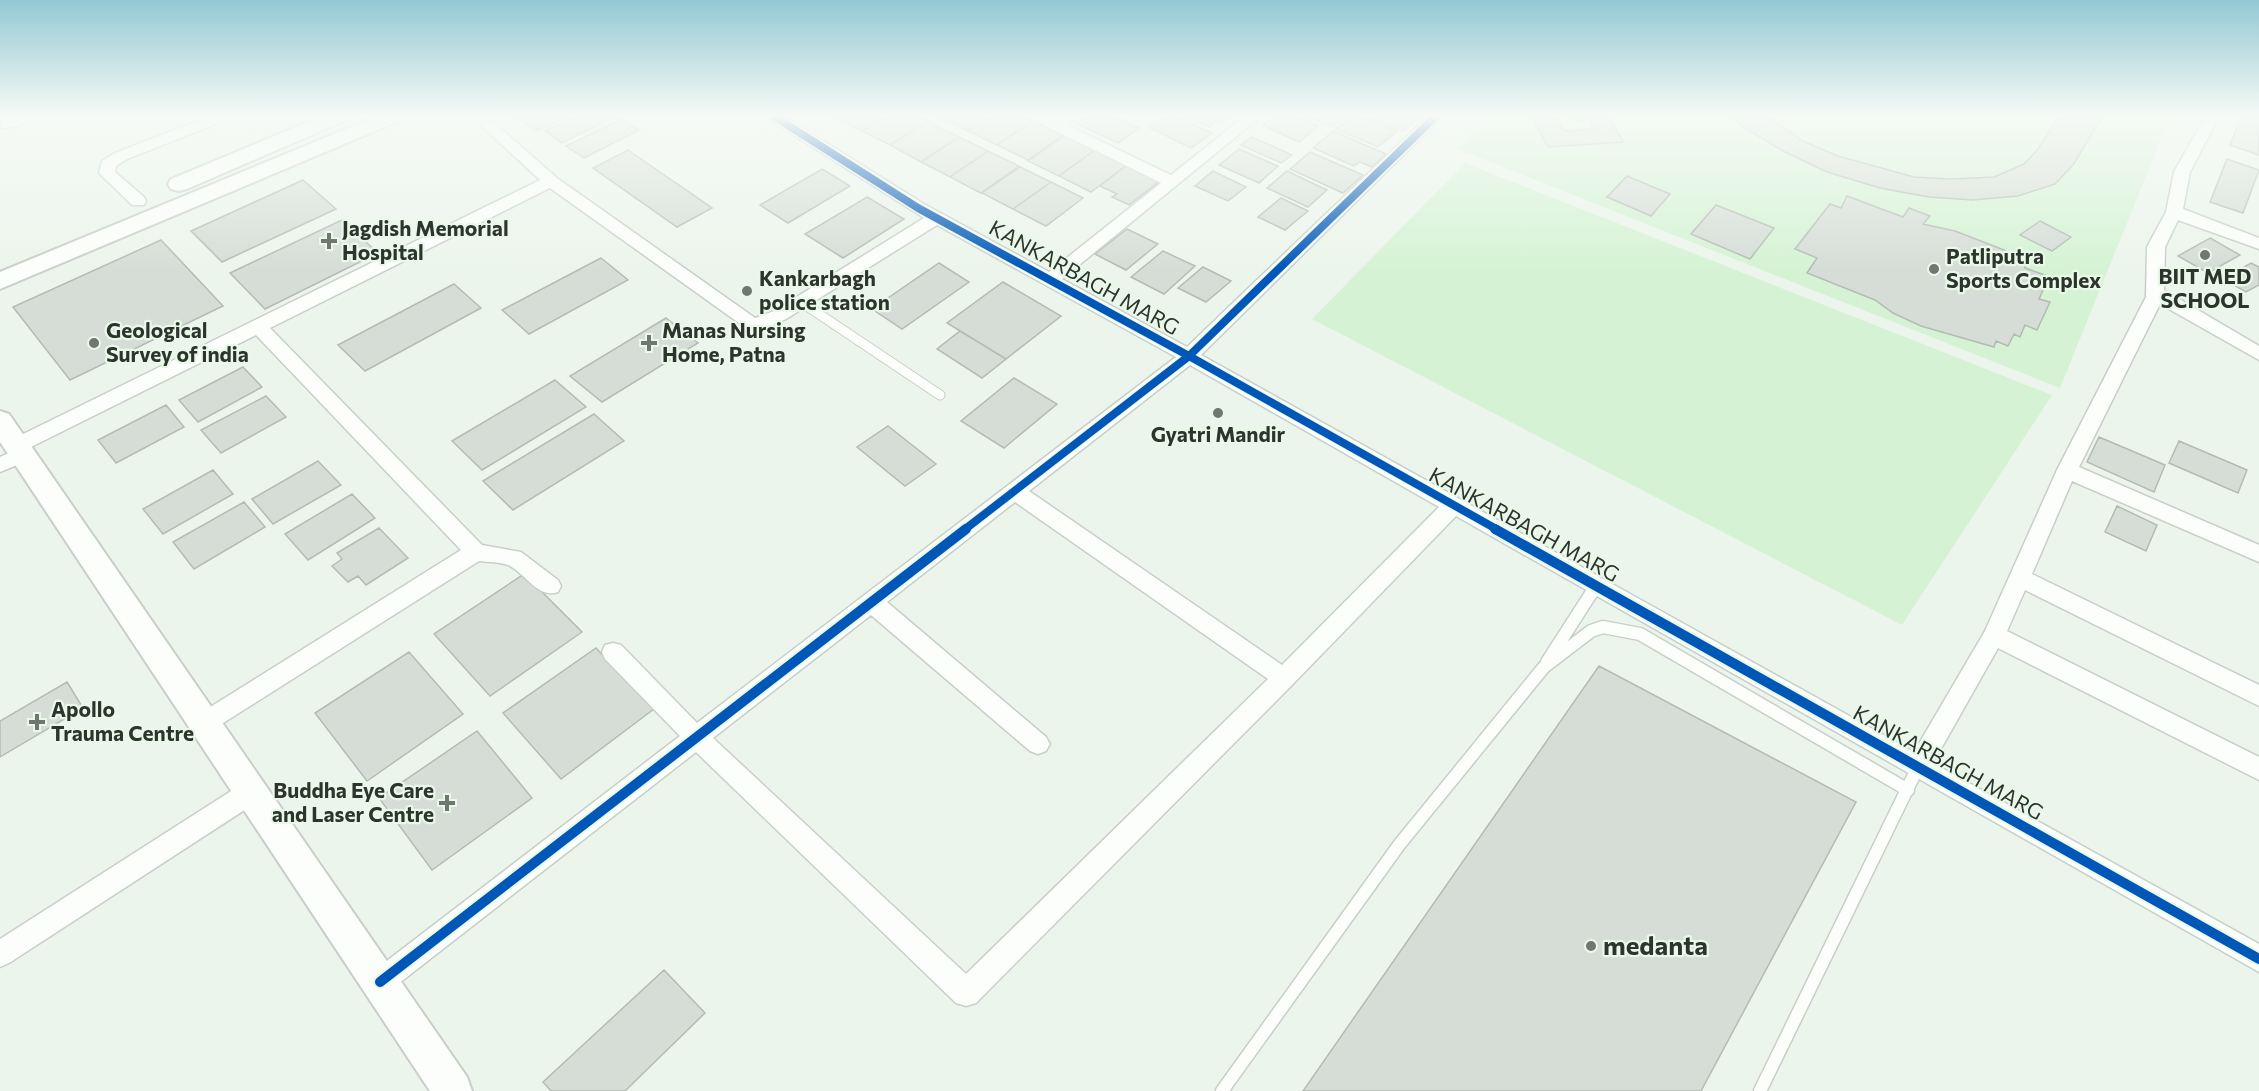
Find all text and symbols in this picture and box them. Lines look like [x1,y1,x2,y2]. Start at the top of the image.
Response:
street label: KANKARBAGH MARG [985,214,1184,339]
place label: Jagdish Memorial Hospital [342,215,509,264]
marker: Jagdish Memorial Hospital [320,232,338,250]
place label: Patliputra Sports Complex [1946,243,2101,292]
marker: BIIT MED SCHOOL [2198,248,2212,262]
marker: Patliputra Sports Complex [1927,262,1941,276]
place label: BIIT MED SCHOOL [2159,263,2251,312]
place label: Kankarbagh police station [759,265,890,314]
marker: Kankarbagh police station [740,284,754,298]
place label: Geological Survey of india [106,317,249,366]
place label: Manas Nursing Home, Patna [662,317,806,366]
marker: Manas Nursing Home, Patna [640,334,658,352]
marker: Geological Survey of india [87,336,101,350]
marker: Gyatri Mandir [1211,406,1225,420]
place label: Gyatri Mandir [1151,421,1286,446]
street label: KANKARBAGH MARG [1425,461,1624,586]
place label: Apollo Trauma Centre [51,696,194,745]
street label: KANKARBAGH MARG [1849,699,2048,824]
marker: Apollo Trauma Centre [28,713,46,731]
place label: Buddha Eye Care and Laser Centre [272,777,434,826]
marker: Buddha Eye Care and Laser Centre [438,794,456,812]
place label: medanta [1603,929,1708,960]
marker: medanta [1584,939,1598,953]

